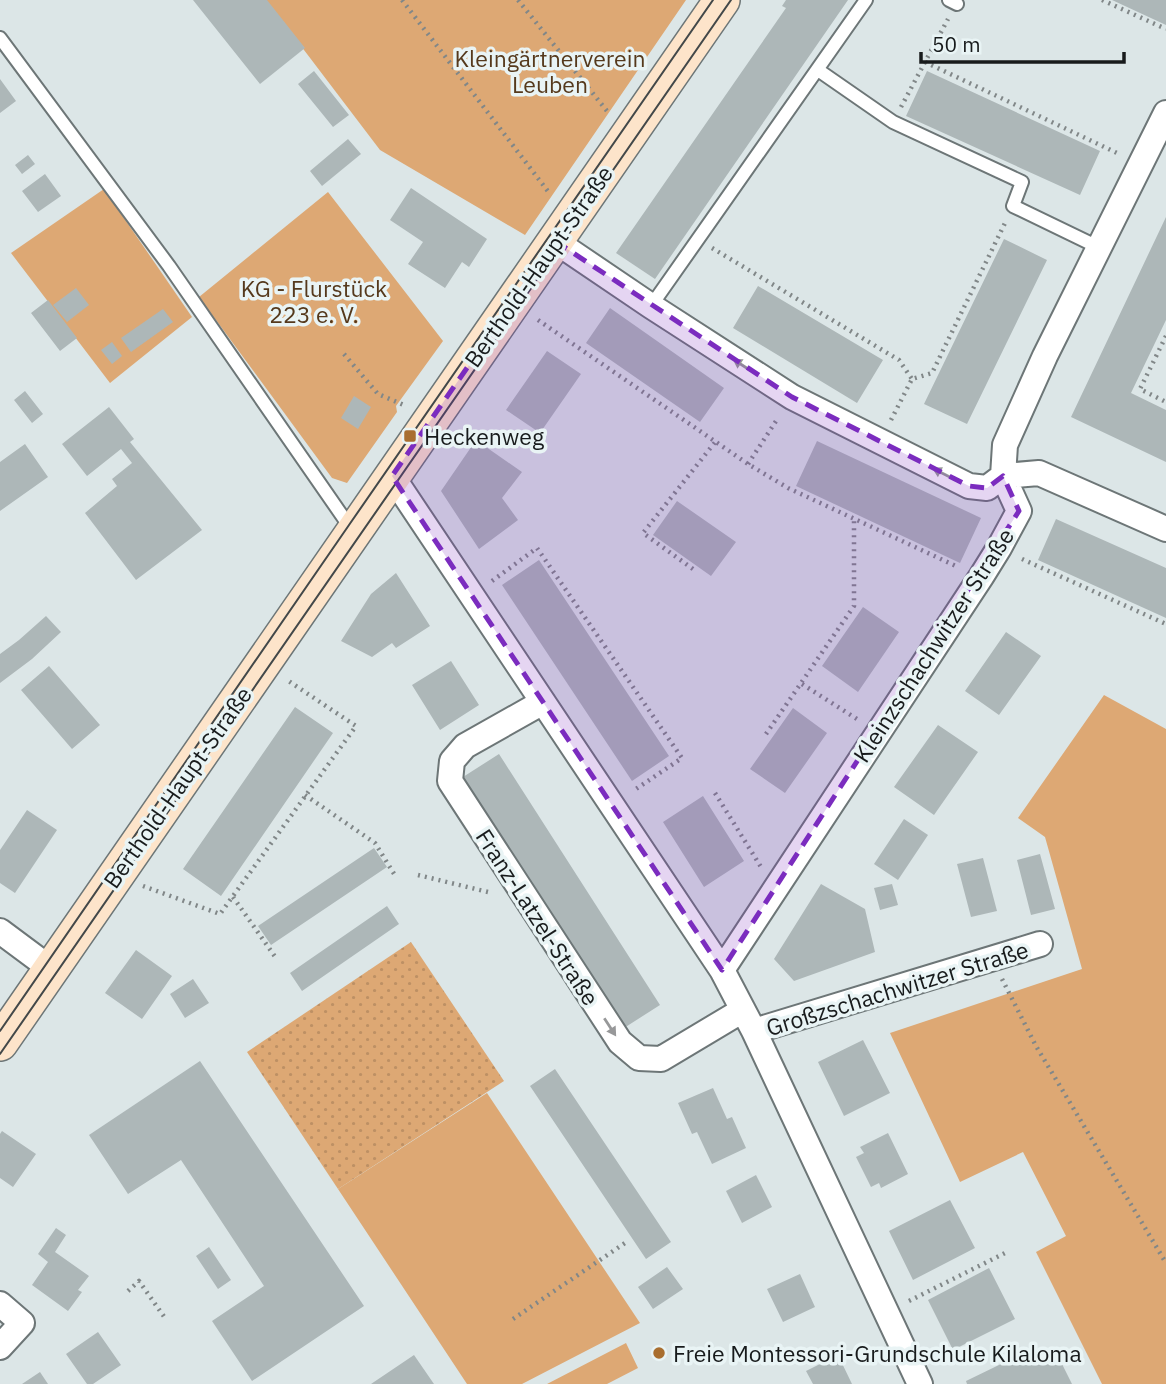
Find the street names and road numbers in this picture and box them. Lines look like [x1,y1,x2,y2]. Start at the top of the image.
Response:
street label: Berthold-Haupt-Straße [457,159,619,373]
street label: Kleinzschachwitzer Straße [846,522,1020,768]
street label: Berthold-Haupt-Straße [96,680,258,894]
street label: Franz-Latzel-Straße [470,823,606,1011]
street label: Großzschachwitzer Straße [762,934,1032,1042]

